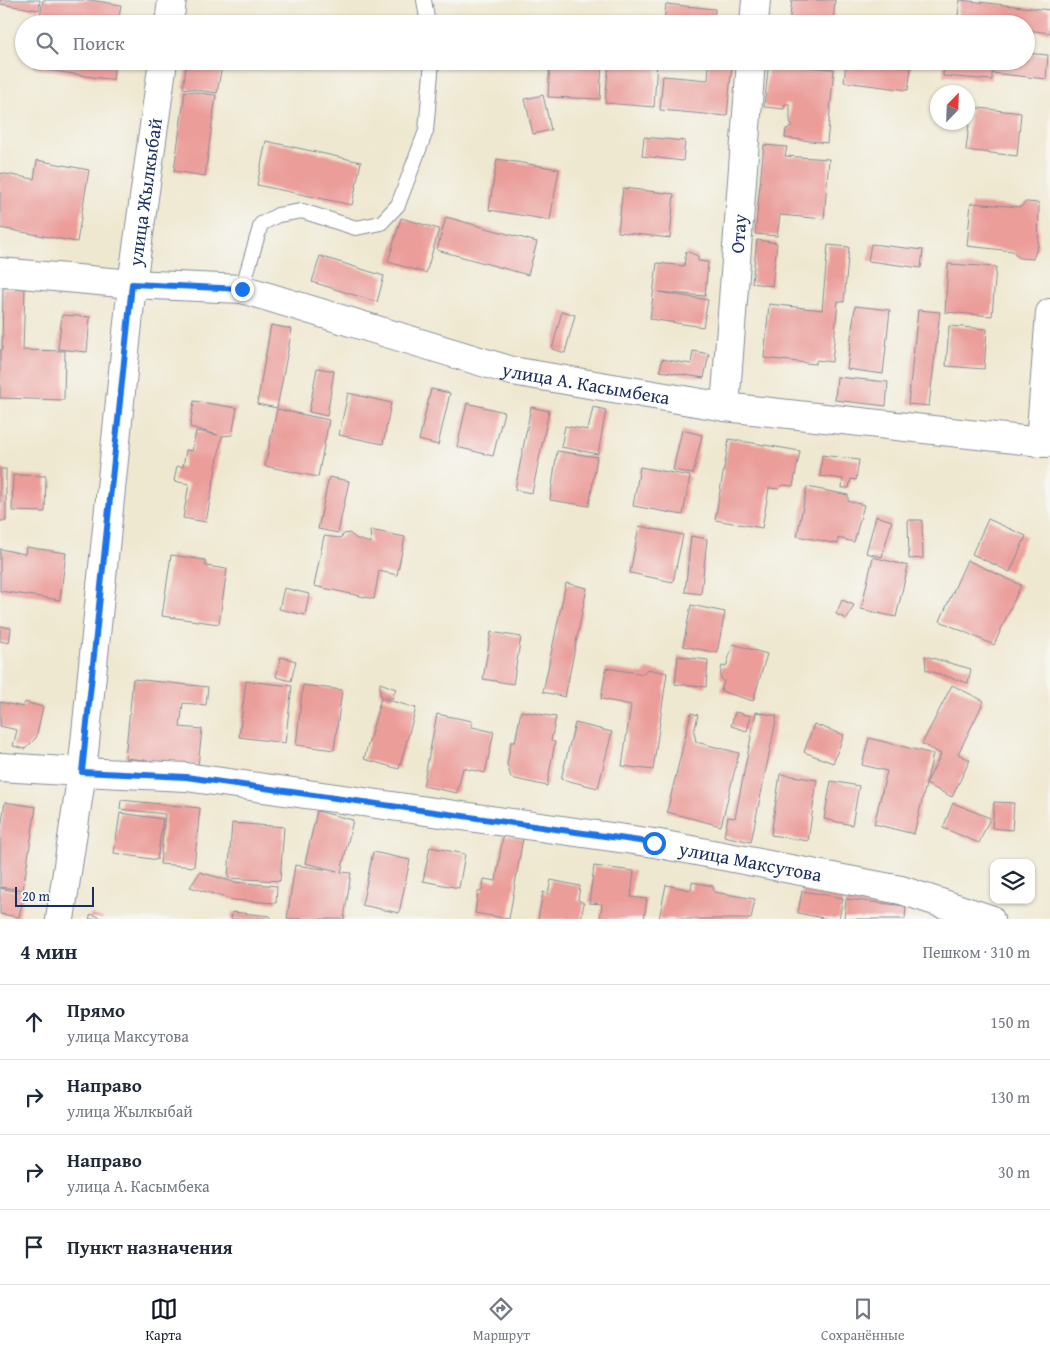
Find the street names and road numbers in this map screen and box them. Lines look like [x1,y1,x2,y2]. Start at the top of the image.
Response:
street label: улица Жылкыбай [120,116,169,269]
street label: Отау [723,212,754,254]
street label: улица А. Касымбека [498,355,672,411]
street label: улица Максутова [676,834,824,889]

